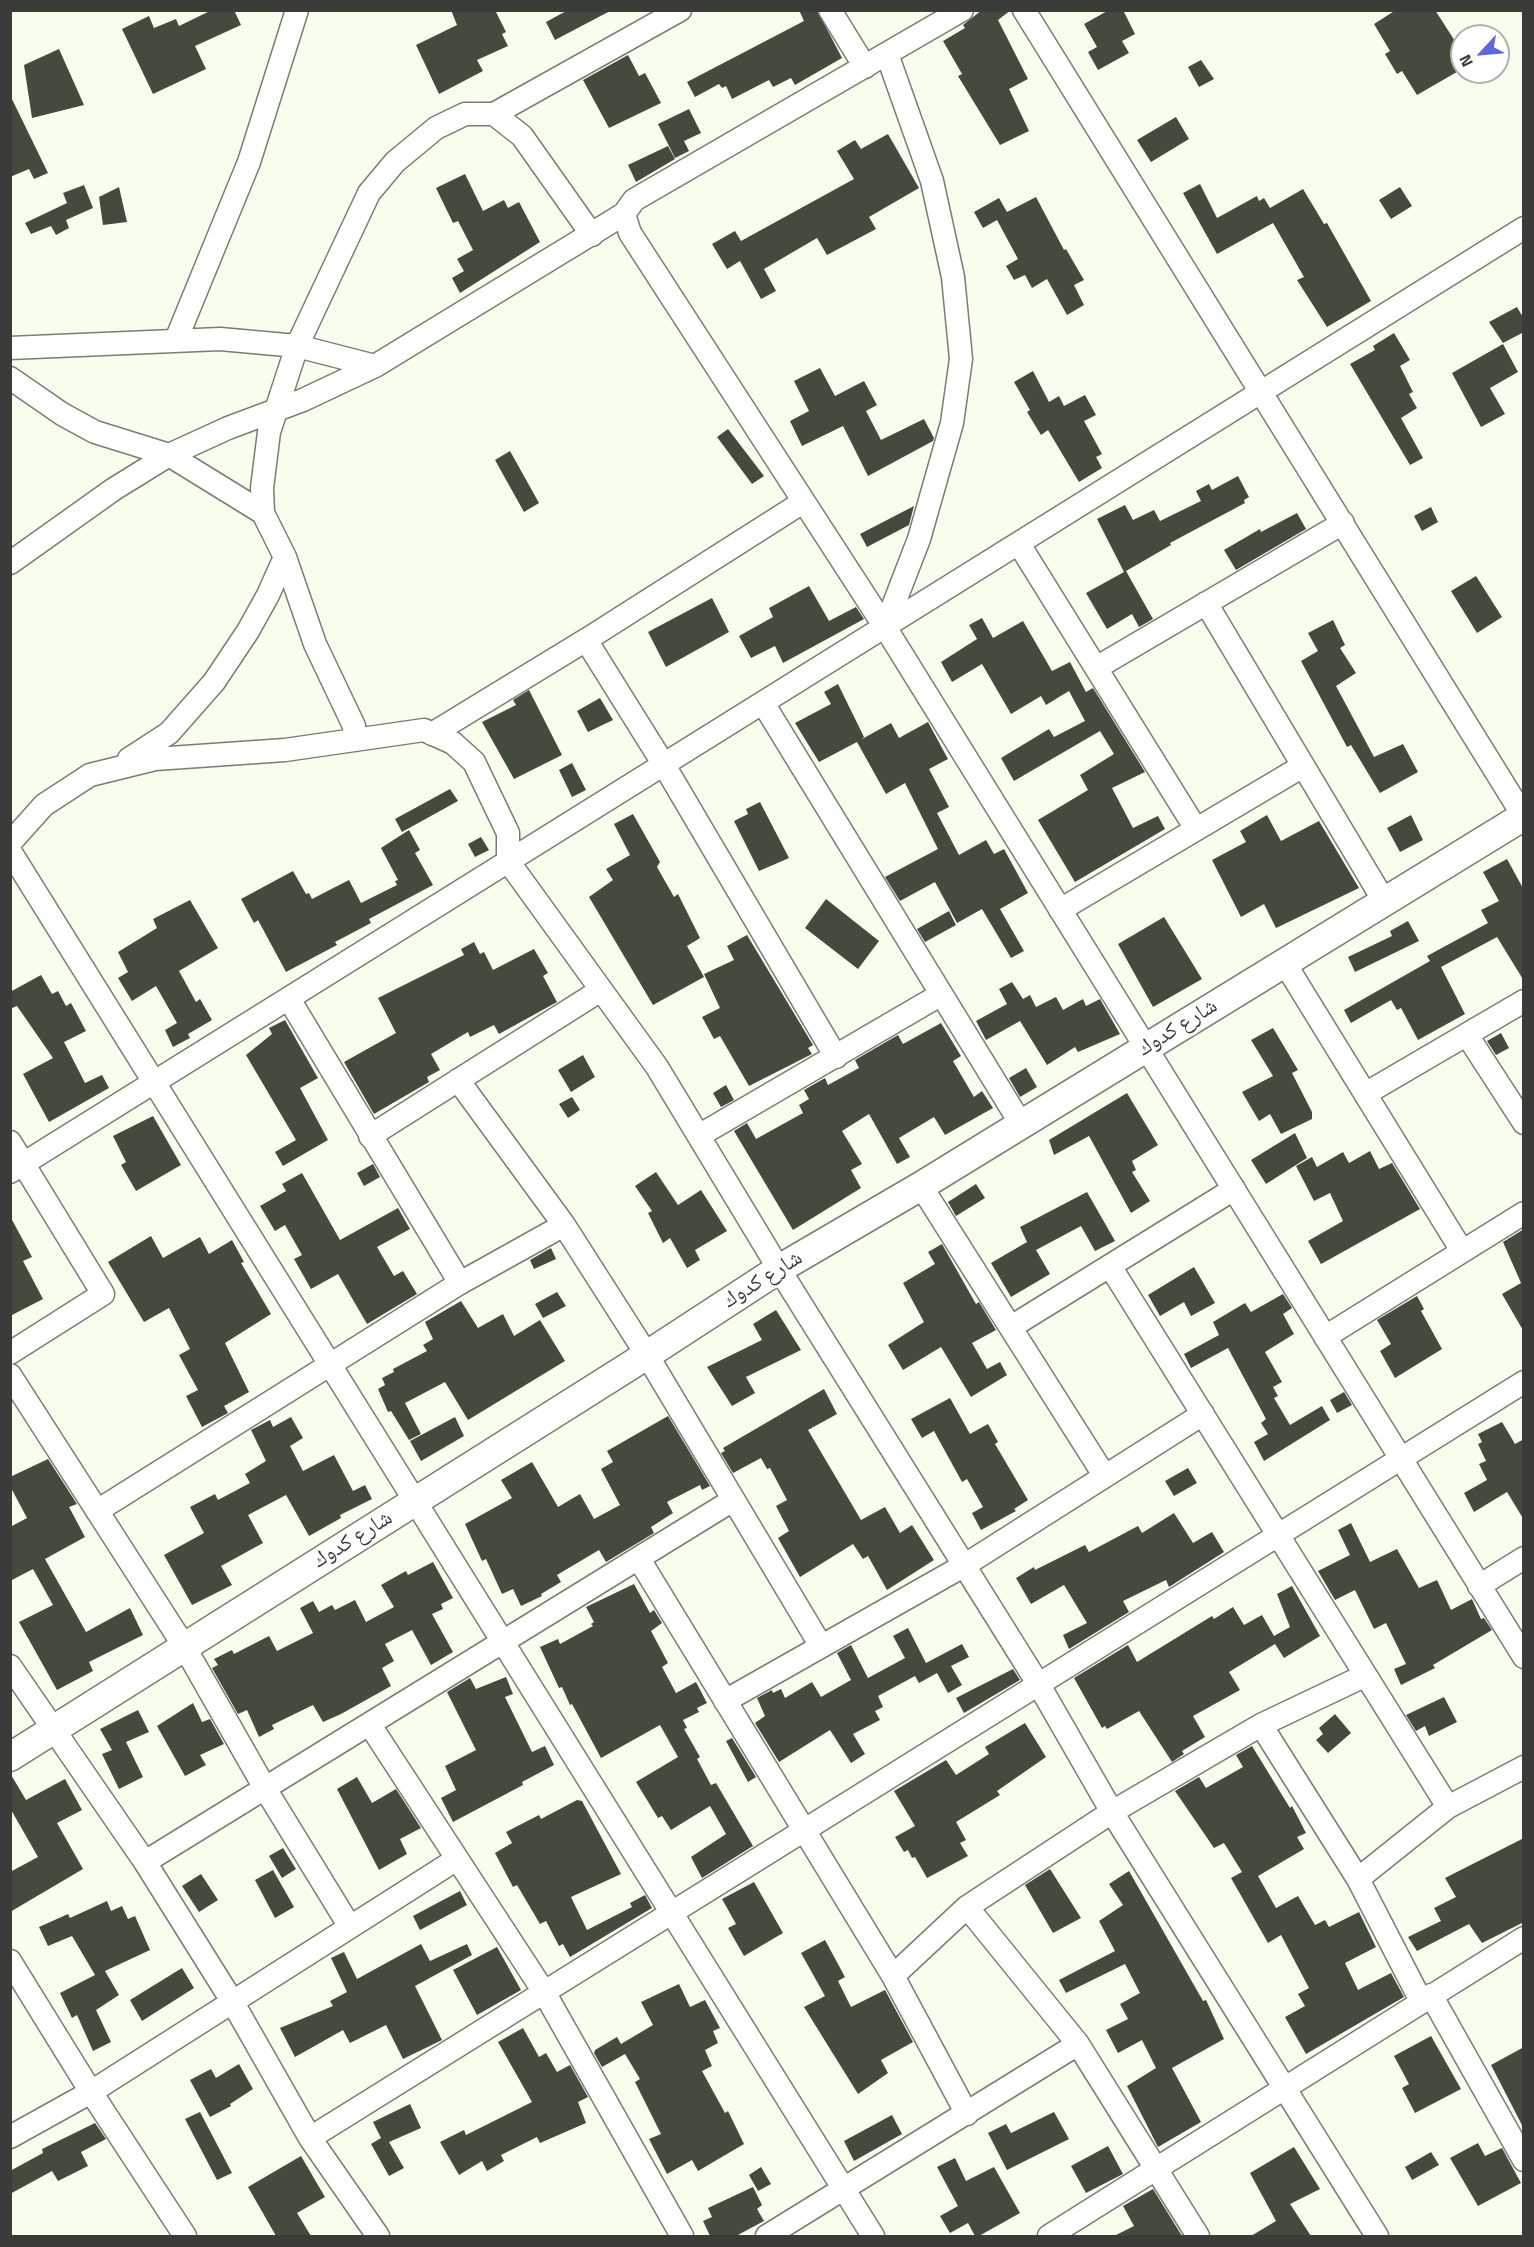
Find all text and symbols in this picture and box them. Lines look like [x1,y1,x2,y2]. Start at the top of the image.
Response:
north arrow [1450,24,1510,84]
text: N [1452,51,1479,71]
street label: شارع كدوك [1133,993,1223,1063]
street label: شارع كدوك [718,1245,808,1315]
street label: شارع كدوك [308,1505,398,1575]

